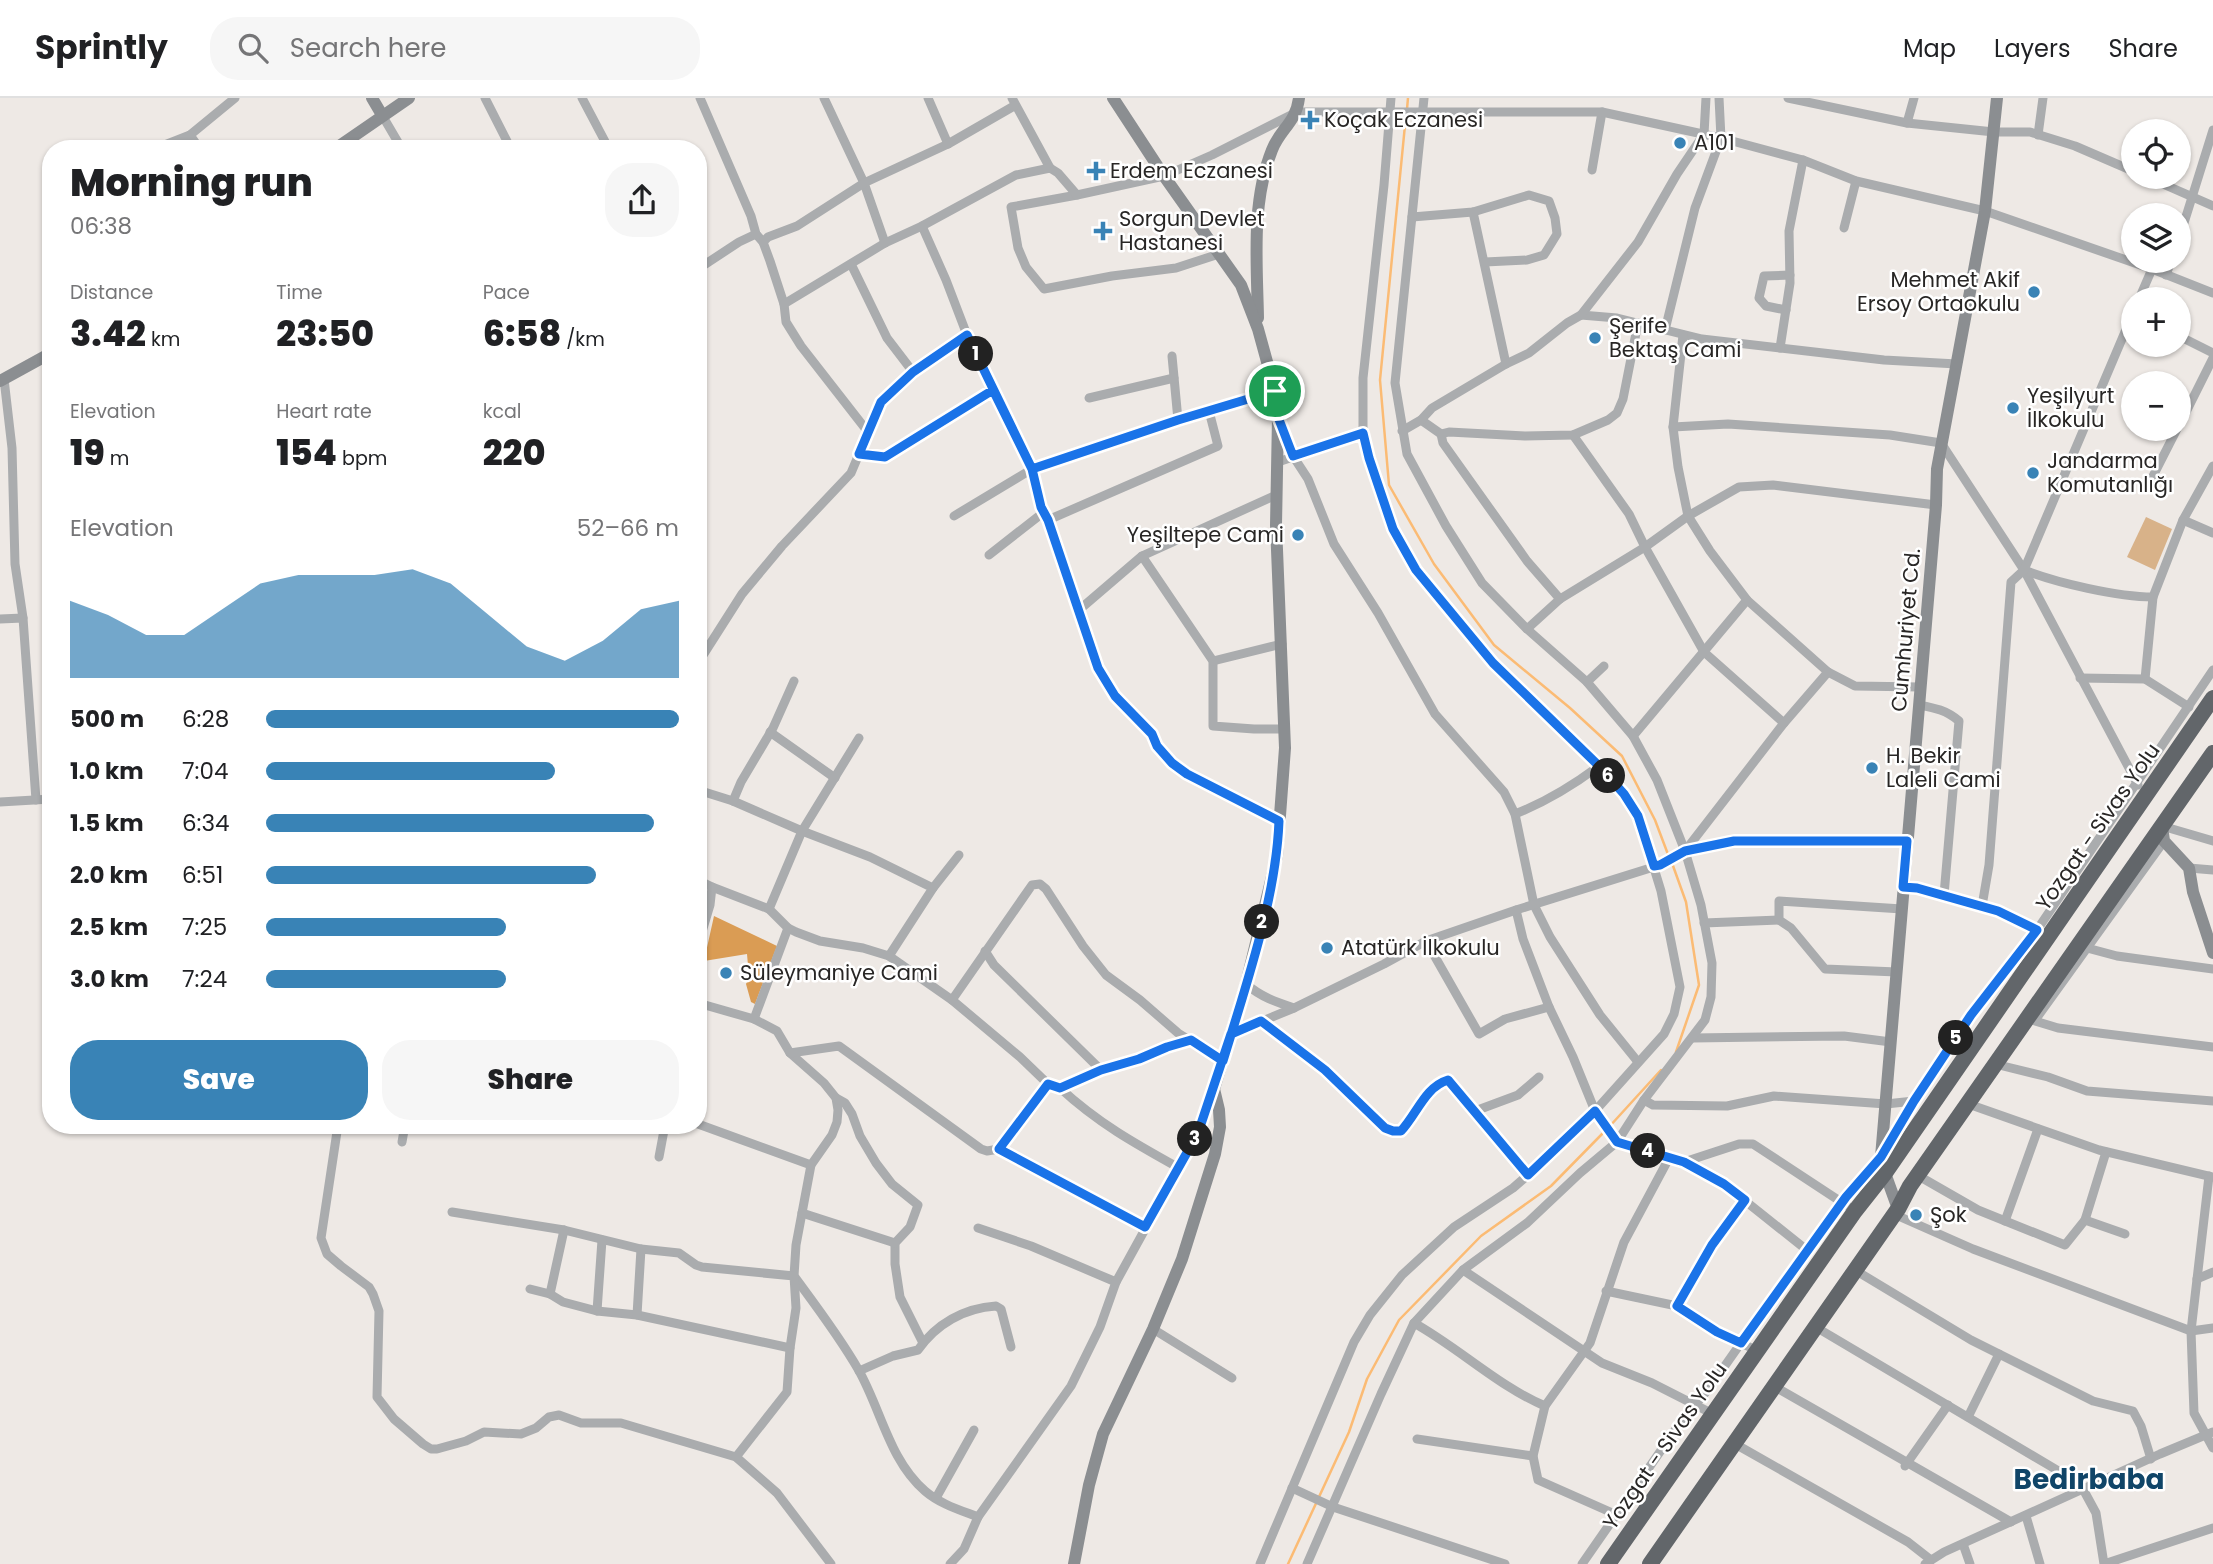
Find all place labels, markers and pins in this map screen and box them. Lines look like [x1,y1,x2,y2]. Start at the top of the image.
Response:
place label: Koçak Eczanesi [1324,105,1483,134]
marker: Koçak Eczanesi [1302,112,1318,128]
place label: A101 [1694,128,1735,157]
marker: A101 [1672,135,1688,151]
place label: Erdem Eczanesi [1110,156,1273,185]
marker: Erdem Eczanesi [1088,163,1104,179]
place label: Sorgun Devlet Hastanesi [1119,204,1265,257]
marker: Sorgun Devlet Hastanesi [1093,221,1113,241]
place label: Mehmet Akif Ersoy Ortaokulu [1857,265,2020,318]
marker: Mehmet Akif Ersoy Ortaokulu [2026,284,2042,300]
place label: Şerife Bektaş Cami [1609,311,1741,364]
marker: Şerife Bektaş Cami [1587,330,1603,346]
pin: 1 [958,336,993,372]
pin [1245,361,1305,421]
place label: Yeşilyurt İlkokulu [2027,381,2114,434]
marker: Yeşilyurt İlkokulu [2005,400,2021,416]
place label: Jandarma Komutanlığı [2047,446,2173,499]
marker: Jandarma Komutanlığı [2025,465,2041,481]
place label: Yeşiltepe Cami [1127,520,1284,549]
marker: Yeşiltepe Cami [1290,527,1306,543]
place label: H. Bekir Laleli Cami [1886,741,2001,794]
pin: 6 [1590,758,1626,794]
marker: H. Bekir Laleli Cami [1864,760,1880,776]
pin: 2 [1244,904,1280,940]
place label: Atatürk İlkokulu [1341,933,1500,962]
marker: Atatürk İlkokulu [1319,940,1335,956]
place label: Süleymaniye Cami [740,958,938,987]
marker: Süleymaniye Cami [718,965,734,981]
pin: 5 [1938,1020,1974,1056]
pin: 3 [1178,1122,1212,1156]
pin: 4 [1630,1134,1666,1168]
place label: Şok [1930,1200,1967,1229]
marker: Şok [1908,1207,1924,1223]

